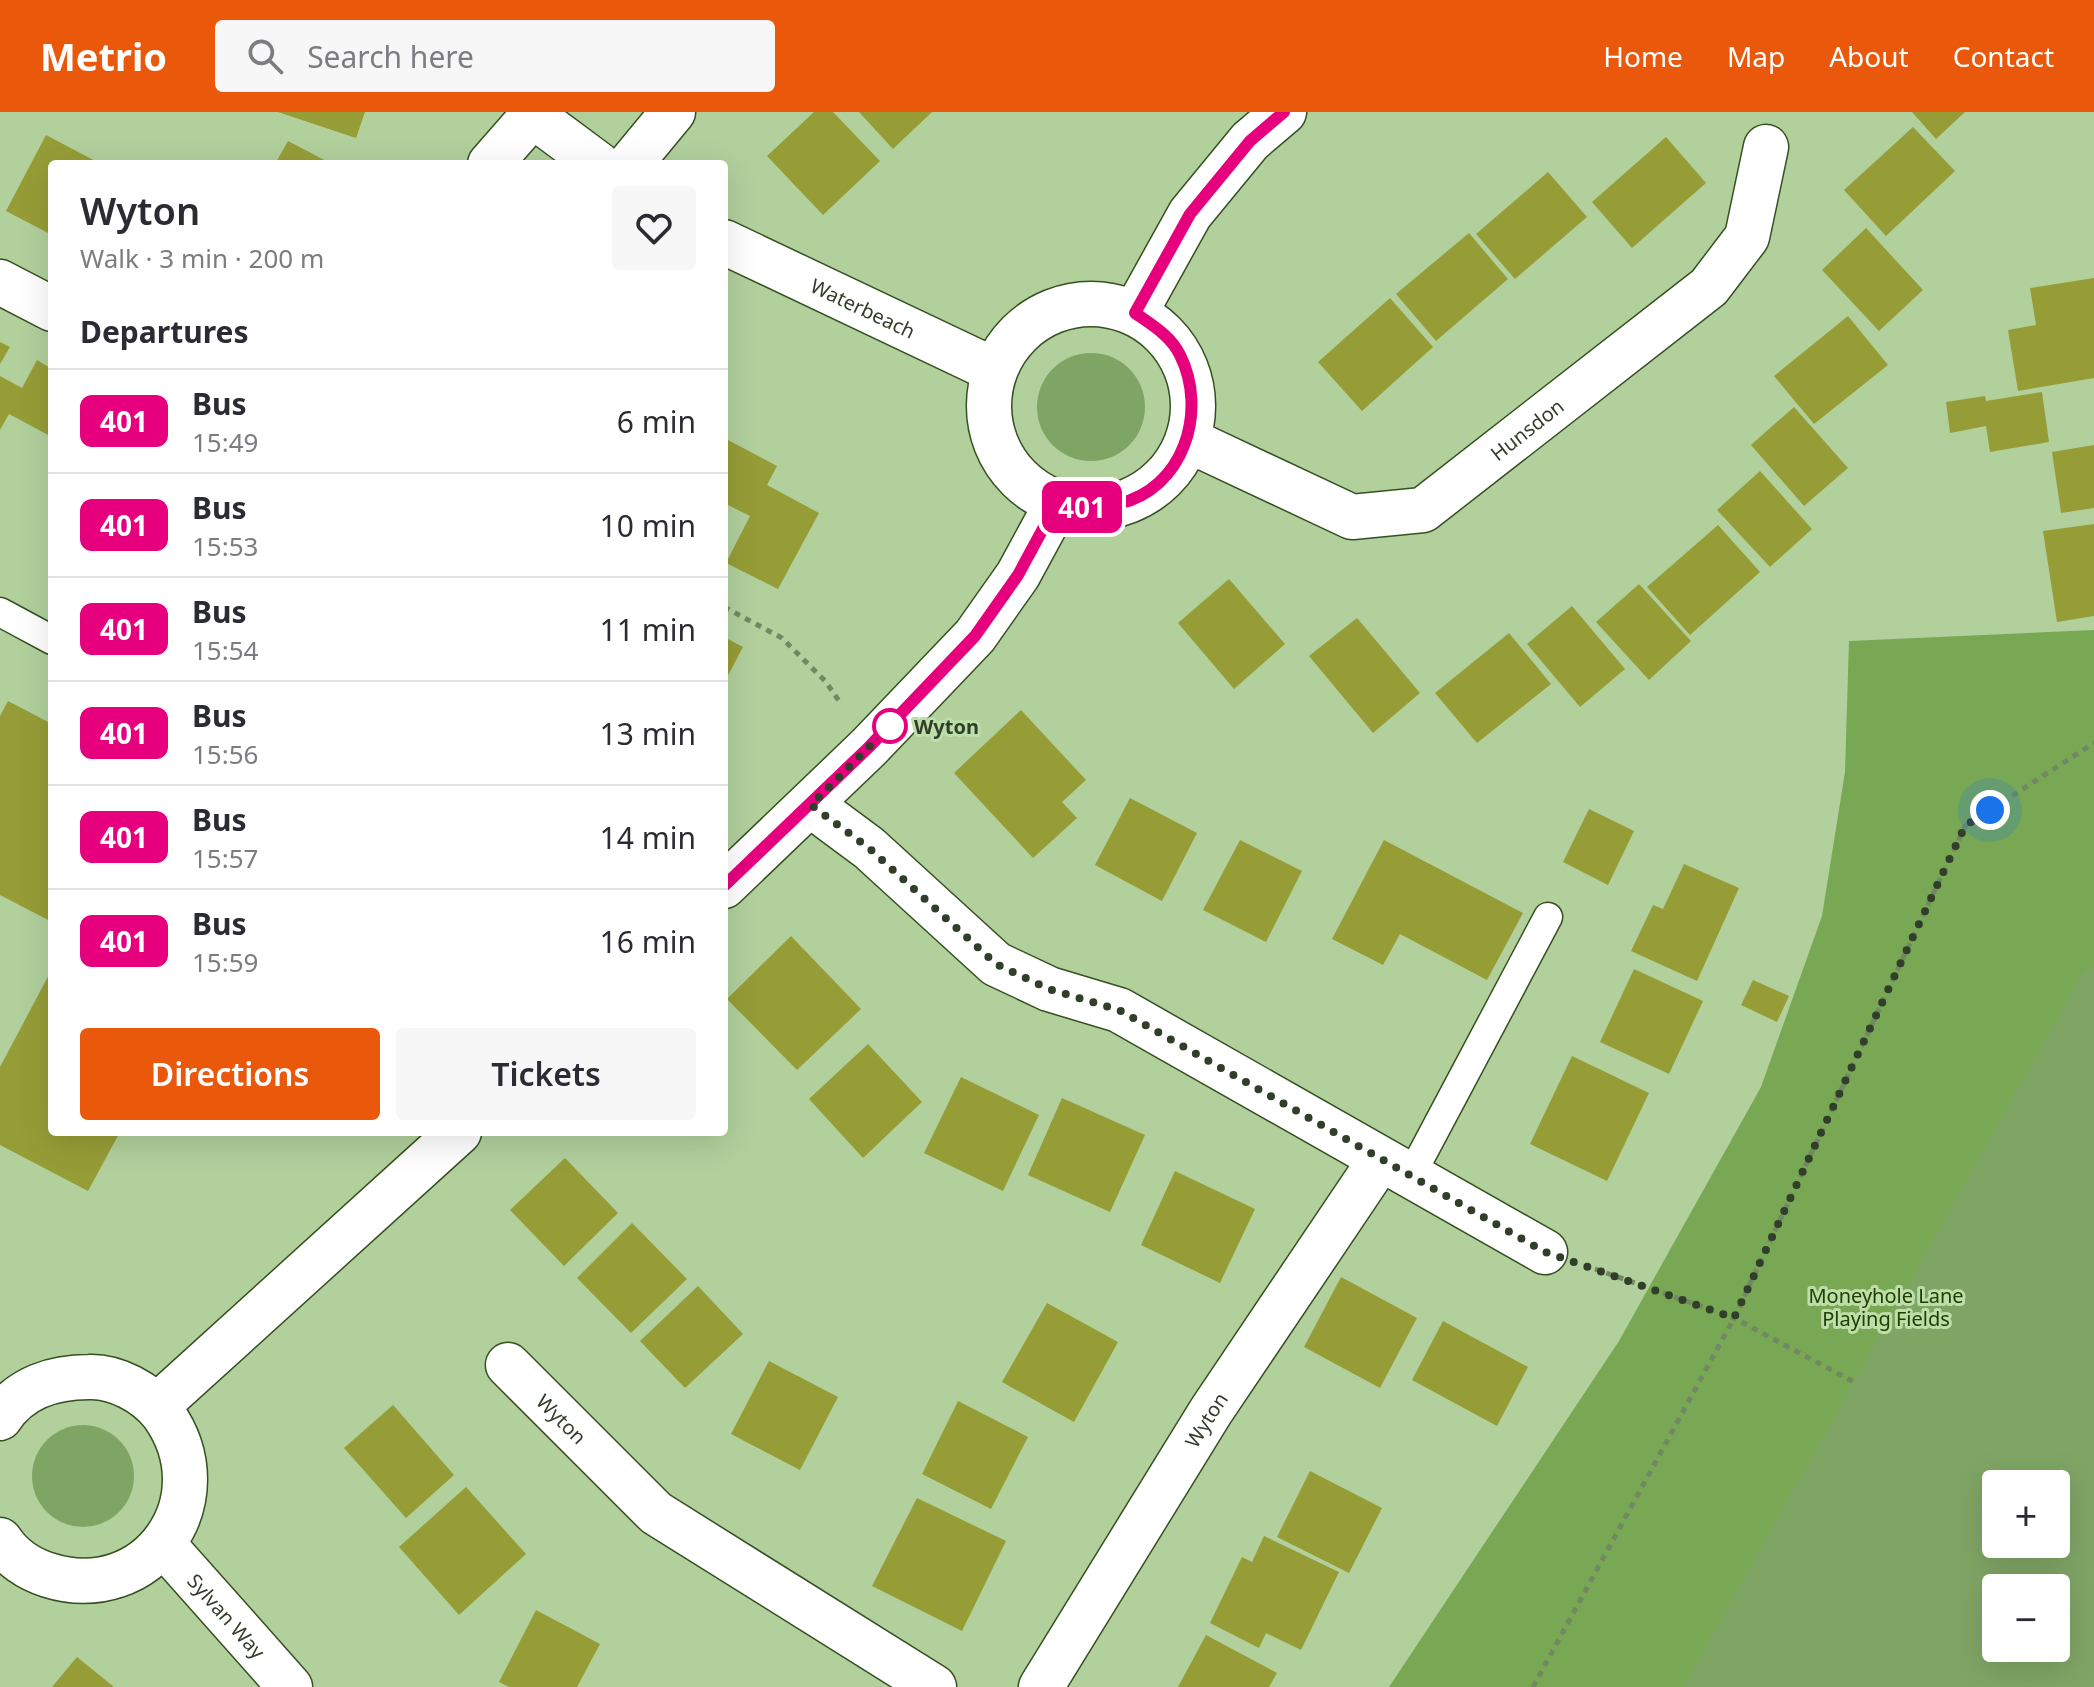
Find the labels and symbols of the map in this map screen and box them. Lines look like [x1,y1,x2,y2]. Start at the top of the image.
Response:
street label: Waterbeach [806,272,920,344]
street label: Hunsdon [1484,392,1569,466]
line badge: 401 [1036,481,1128,533]
marker: Wyton [873,709,907,743]
place label: Wyton [914,713,979,740]
your location [1970,790,2010,830]
park label: Moneyhole Lane Playing Fields [1808,1282,1964,1332]
street label: Wyton [1178,1387,1233,1452]
street label: Wyton [531,1388,593,1450]
street label: Sylvan Way [182,1568,272,1665]

